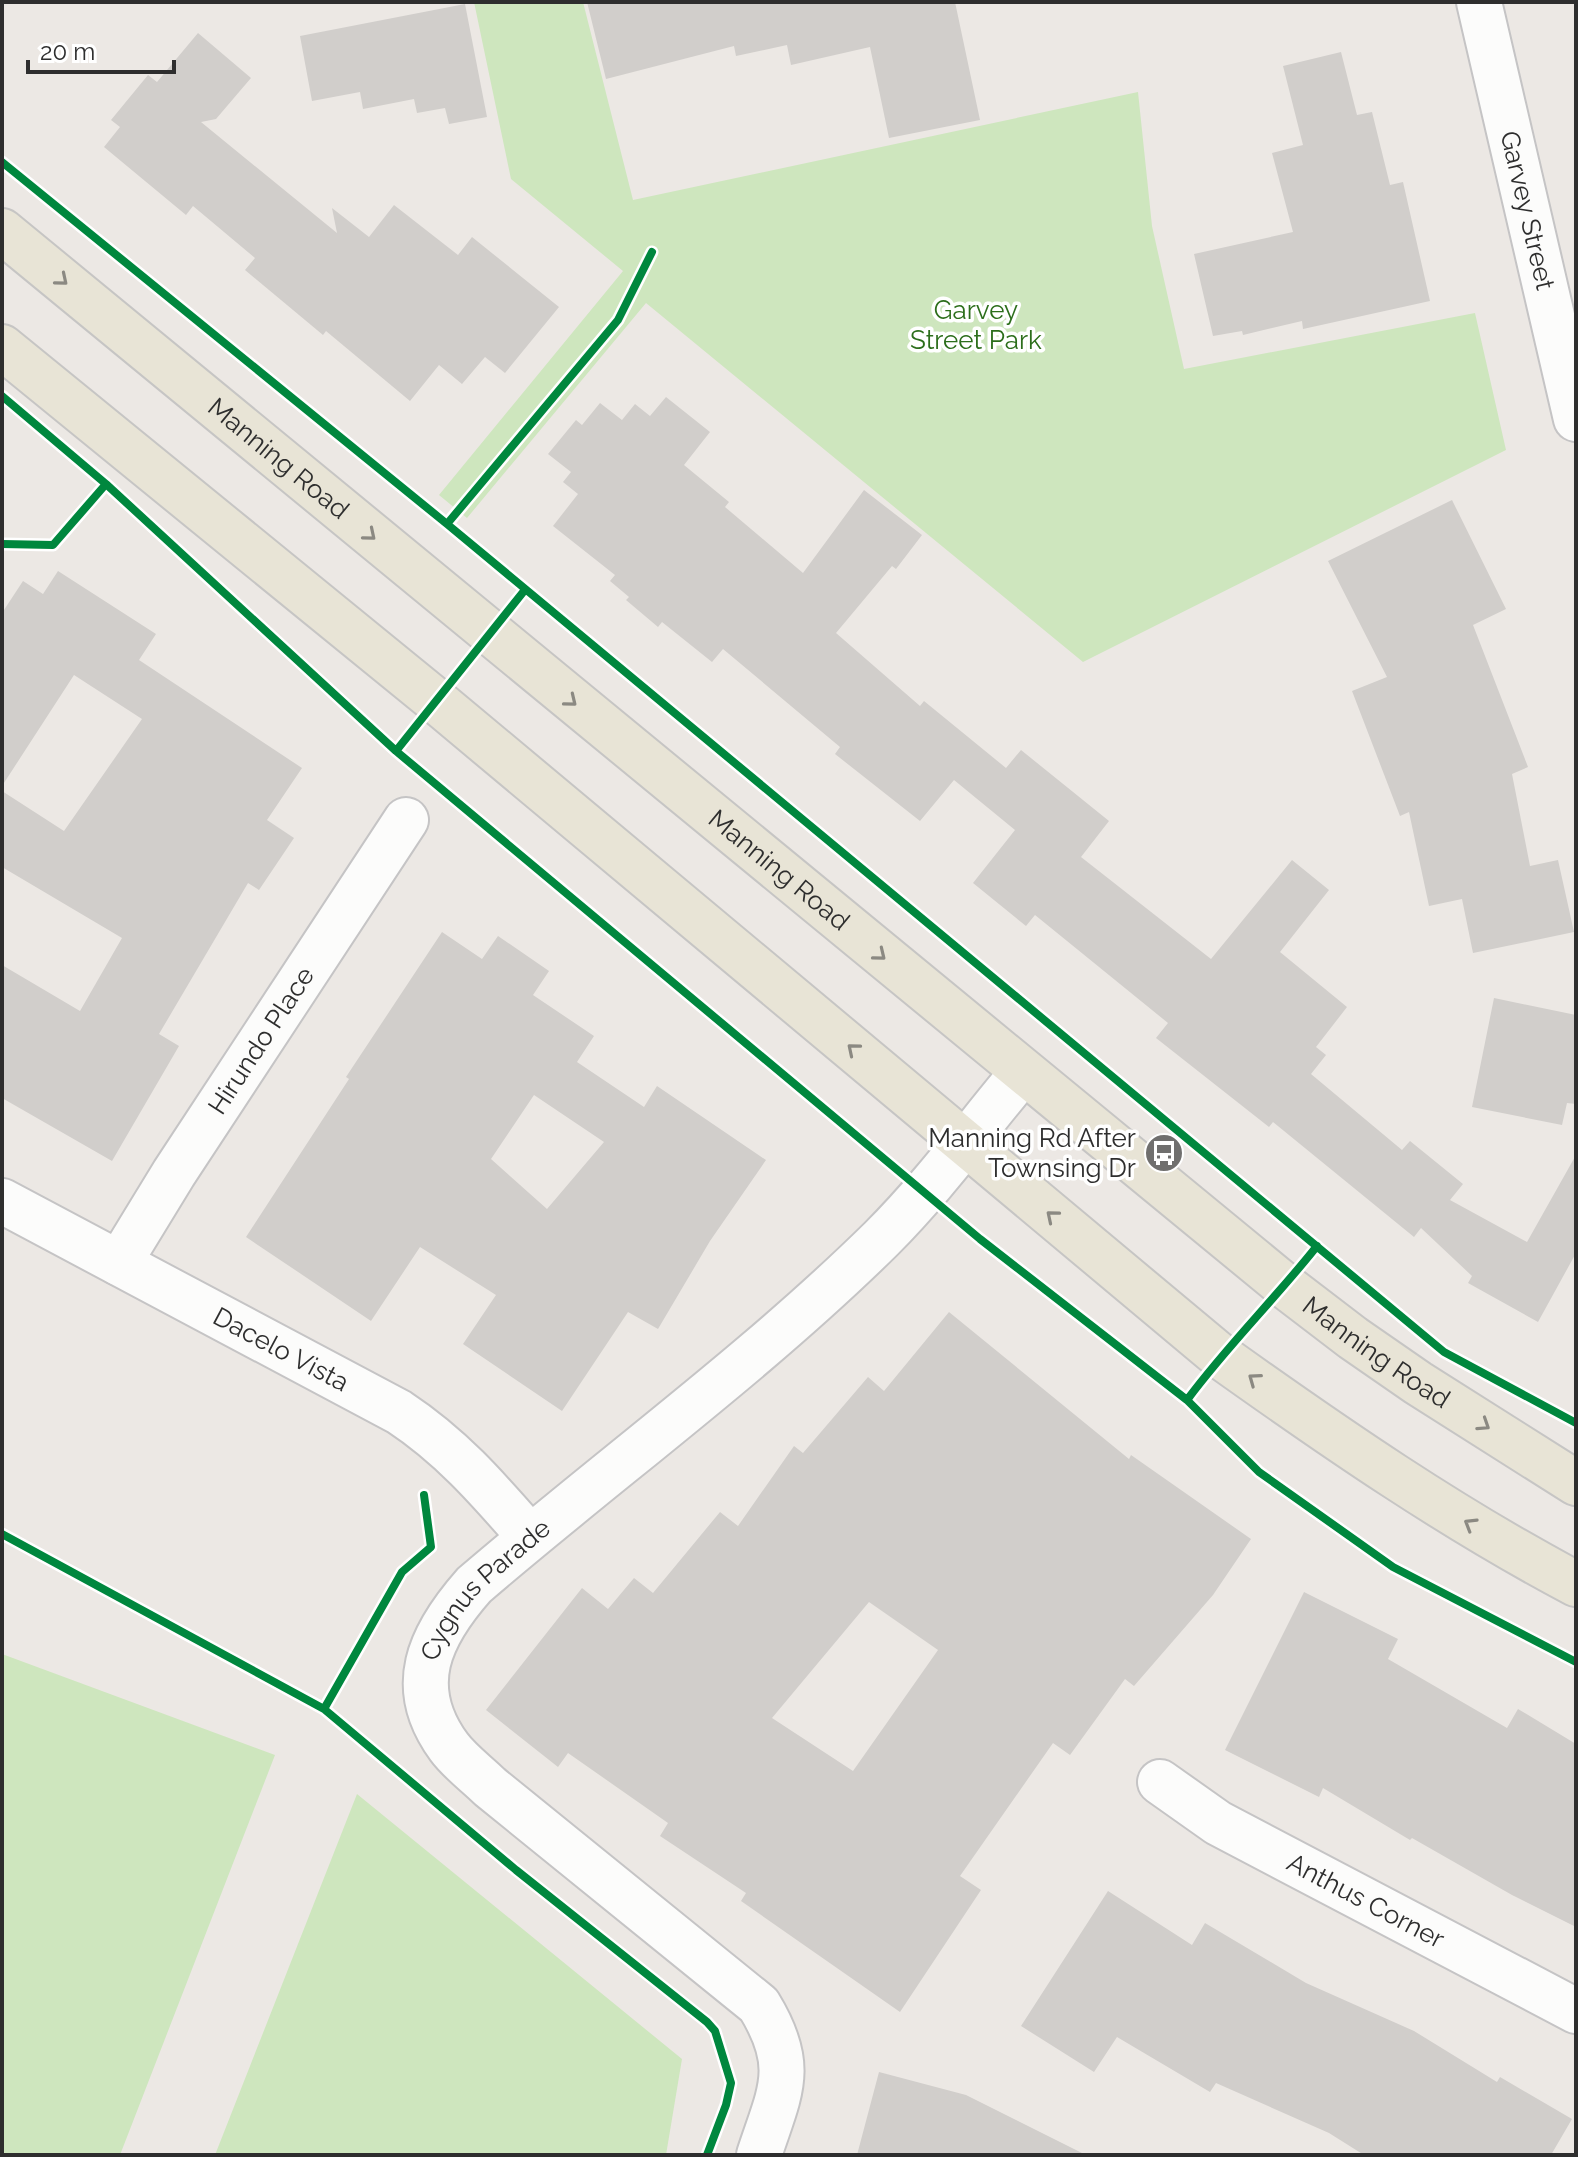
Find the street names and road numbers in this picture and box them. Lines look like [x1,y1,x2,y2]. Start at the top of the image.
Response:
street label: Garvey Street [1494,128,1561,293]
street label: Manning Road [202,392,355,525]
street label: Manning Road [703,803,855,937]
street label: Hirundo Place [202,961,320,1120]
street label: Manning Road [1297,1290,1455,1414]
street label: Dacelo Vista [208,1301,354,1398]
street label: Cygnus Parade [414,1513,556,1664]
street label: Anthus Corner [1282,1847,1449,1954]

